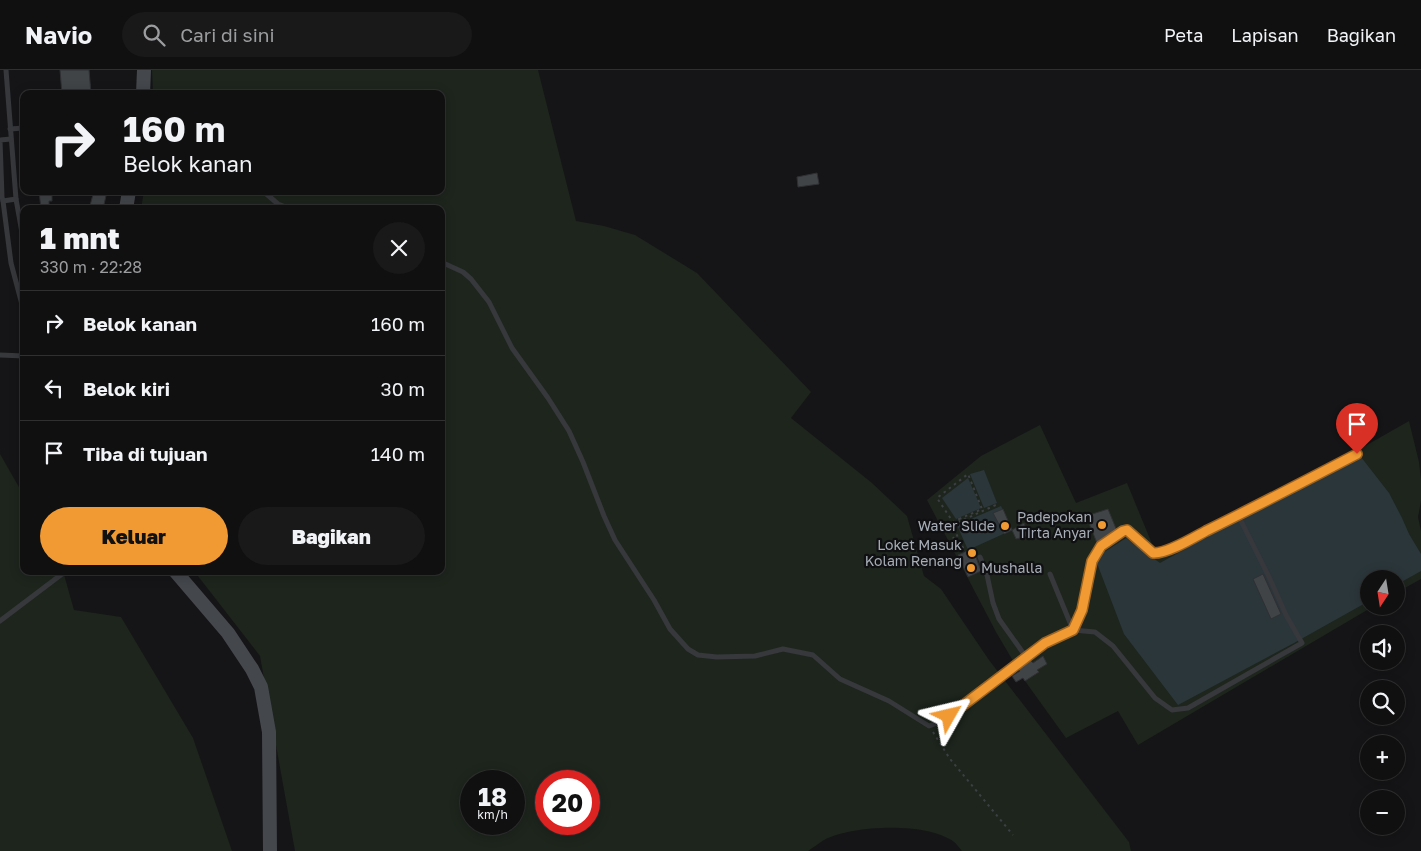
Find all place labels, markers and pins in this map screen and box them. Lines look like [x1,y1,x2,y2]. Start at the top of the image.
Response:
pin [1336,403,1378,454]
place label: Padepokan Tirta Anyar [1017,508,1093,541]
place label: Water Slide [918,517,995,534]
marker: Padepokan Tirta Anyar [1096,519,1108,531]
marker: Water Slide [999,520,1011,532]
place label: Loket Masuk Kolam Renang [865,536,962,569]
marker: Loket Masuk Kolam Renang [966,547,978,559]
place label: Mushalla [981,559,1042,576]
marker: Mushalla [965,562,977,574]

